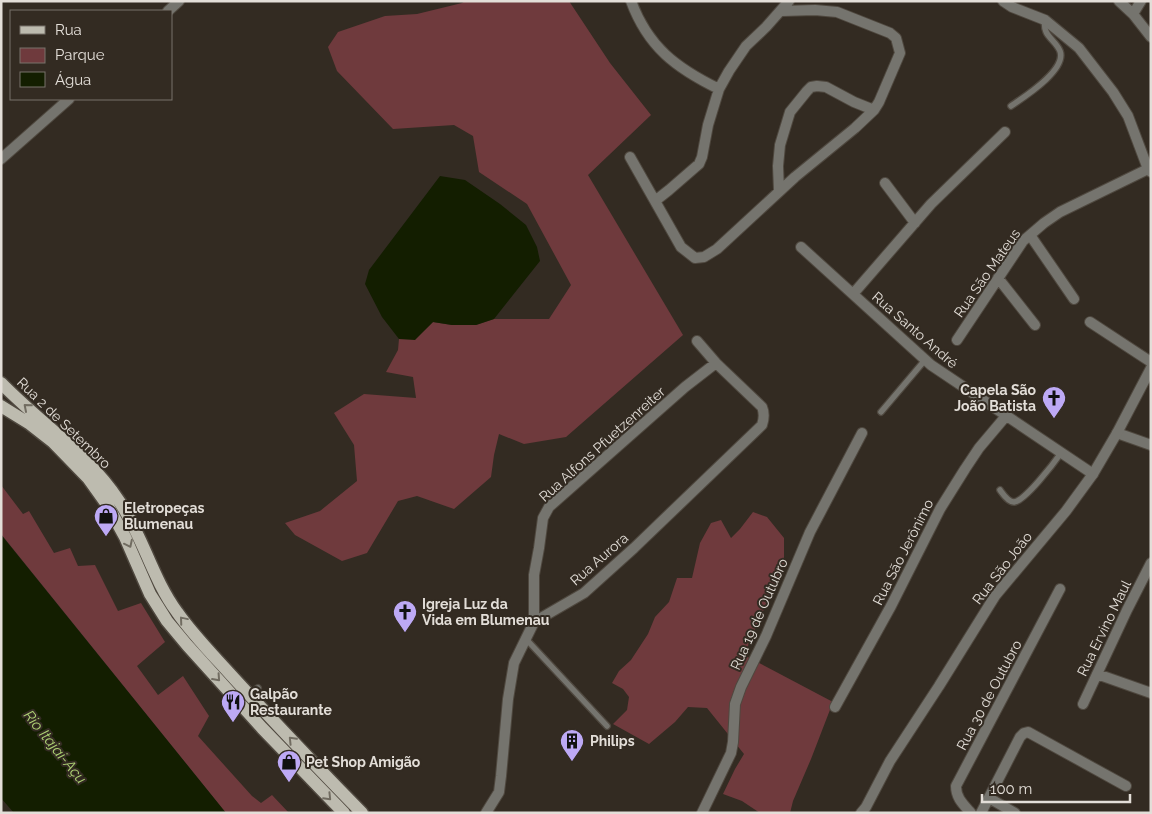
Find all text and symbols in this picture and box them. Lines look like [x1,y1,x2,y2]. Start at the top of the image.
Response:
legend [10,10,172,100]
text: Rua [55,21,82,39]
text: Parque [55,46,105,64]
text: Água [55,71,91,89]
street label: Rua São Mateus [951,226,1024,320]
street label: Rua Santo André [869,289,961,371]
street label: Rua 2 de Setembro [14,374,114,472]
place label: Capela São João Batista [954,382,1037,414]
street label: Rua Alfons Pfuetzenreiter [536,383,668,505]
church icon: Capela São João Batista [1041,385,1067,419]
one-way arrow [23,404,32,413]
street label: Rua São Jerônimo [869,496,937,608]
place label: Eletropeças Blumenau [124,500,205,532]
shop icon: Eletropeças Blumenau [93,503,119,537]
street label: Rua São João [969,529,1035,607]
street label: Rua Aurora [567,530,631,588]
one-way arrow [122,539,133,548]
street label: Rua 19 de Outubro [727,556,791,672]
street label: Rua Ervino Maul [1074,577,1134,678]
place label: Igreja Luz da Vida em Blumenau [422,596,550,628]
church icon: Igreja Luz da Vida em Blumenau [392,599,418,633]
one-way arrow [179,616,188,625]
street label: Rua 30 de Outubro [953,637,1025,753]
one-way arrow [211,673,220,682]
place label: Galpão Restaurante [250,686,333,718]
restaurant icon: Galpão Restaurante [220,689,246,723]
water label: Rio Itajaí-Açu [20,707,90,788]
building icon: Philips [559,728,585,762]
place label: Philips [590,733,635,749]
one-way arrow [289,737,298,746]
shop icon: Pet Shop Amigão [276,749,302,783]
place label: Pet Shop Amigão [306,754,421,770]
scale bar [982,772,1130,804]
text: 100 m [990,780,1032,798]
one-way arrow [322,791,331,800]

